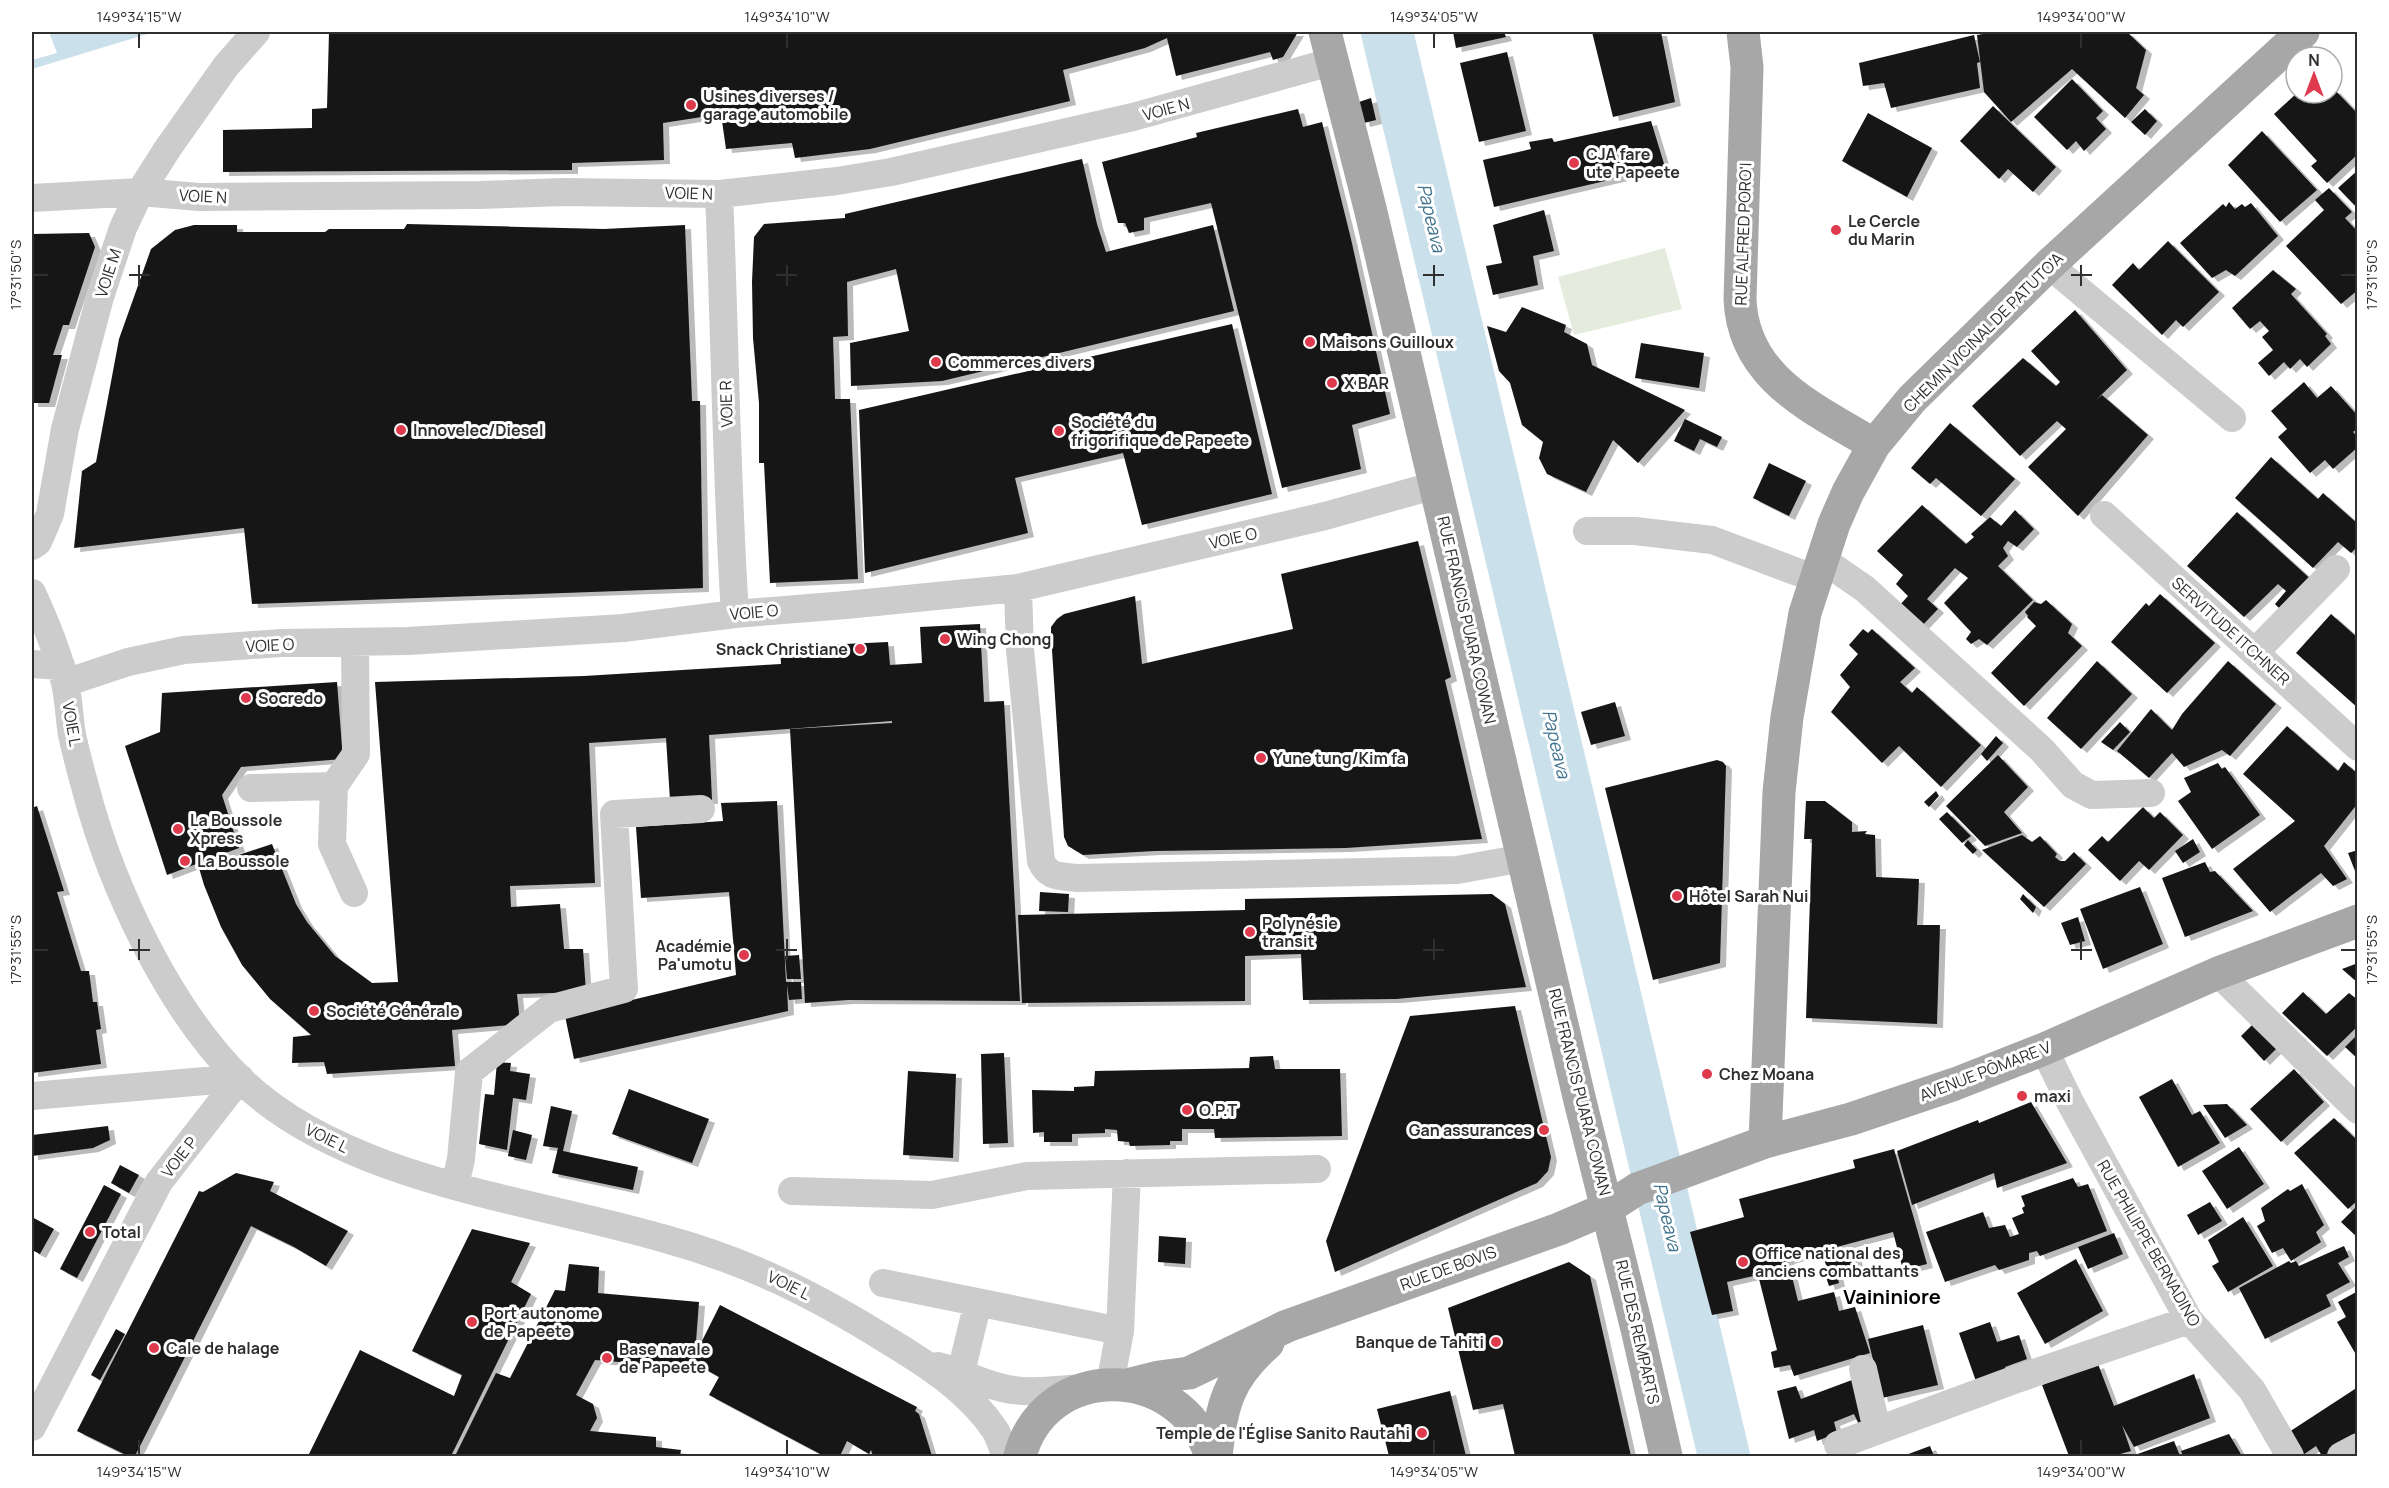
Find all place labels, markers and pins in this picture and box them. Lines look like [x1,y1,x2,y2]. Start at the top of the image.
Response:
place label: Usines diverses / garage automobile [703,85,849,125]
marker: Usines diverses / garage automobile [684,98,698,112]
place label: CJA fare ute Papeete [1586,143,1680,183]
marker: CJA fare ute Papeete [1567,156,1581,170]
place label: Le Cercle du Marin [1848,210,1920,250]
marker: Le Cercle du Marin [1829,223,1843,237]
place label: Maisons Guilloux [1322,331,1454,353]
marker: Maisons Guilloux [1303,335,1317,349]
place label: Commerces divers [948,351,1092,373]
marker: Commerces divers [929,355,943,369]
place label: X BAR [1344,372,1389,394]
marker: X BAR [1325,376,1339,390]
place label: Société du frigorifique de Papeete [1071,411,1250,451]
place label: Innovelec/Diesel [413,419,543,441]
marker: Innovelec/Diesel [394,423,408,437]
marker: Société du frigorifique de Papeete [1052,424,1066,438]
place label: Wing Chong [957,628,1051,650]
marker: Wing Chong [938,632,952,646]
place label: Snack Christiane [716,638,848,660]
marker: Snack Christiane [853,642,867,656]
place label: Socredo [258,687,323,709]
marker: Socredo [239,691,253,705]
place label: Yune tung/Kim fa [1273,747,1406,769]
marker: Yune tung/Kim fa [1254,751,1268,765]
place label: La Boussole Xpress [190,809,283,849]
marker: La Boussole Xpress [171,822,185,836]
place label: La Boussole [197,850,290,872]
marker: La Boussole [178,854,192,868]
place label: Hôtel Sarah Nui [1689,885,1809,907]
marker: Hôtel Sarah Nui [1670,889,1684,903]
place label: Polynésie transit [1262,912,1338,952]
marker: Polynésie transit [1243,925,1257,939]
place label: Académie Pa'umotu [655,935,732,975]
marker: Académie Pa'umotu [737,948,751,962]
place label: Société Générale [326,1000,460,1022]
marker: Société Générale [307,1004,321,1018]
place label: Chez Moana [1719,1063,1814,1085]
marker: Chez Moana [1700,1067,1714,1081]
place label: maxi [2034,1085,2071,1107]
marker: maxi [2015,1089,2029,1103]
place label: O.P.T [1199,1099,1238,1121]
marker: O.P.T [1180,1103,1194,1117]
place label: Gan assurances [1409,1119,1532,1141]
marker: Gan assurances [1537,1123,1551,1137]
place label: Total [102,1221,141,1243]
marker: Total [83,1225,97,1239]
place label: Office national des anciens combattants [1755,1242,1919,1282]
marker: Office national des anciens combattants [1736,1255,1750,1269]
place label: Port autonome de Papeete [484,1302,600,1342]
marker: Port autonome de Papeete [465,1315,479,1329]
place label: Banque de Tahiti [1356,1331,1484,1353]
marker: Banque de Tahiti [1489,1335,1503,1349]
place label: Cale de halage [166,1337,280,1359]
place label: Base navale de Papeete [619,1338,711,1378]
marker: Cale de halage [147,1341,161,1355]
marker: Base navale de Papeete [600,1351,614,1365]
place label: Temple de l'Église Sanito Rautahi [1156,1422,1410,1444]
marker: Temple de l'Église Sanito Rautahi [1415,1426,1429,1440]

